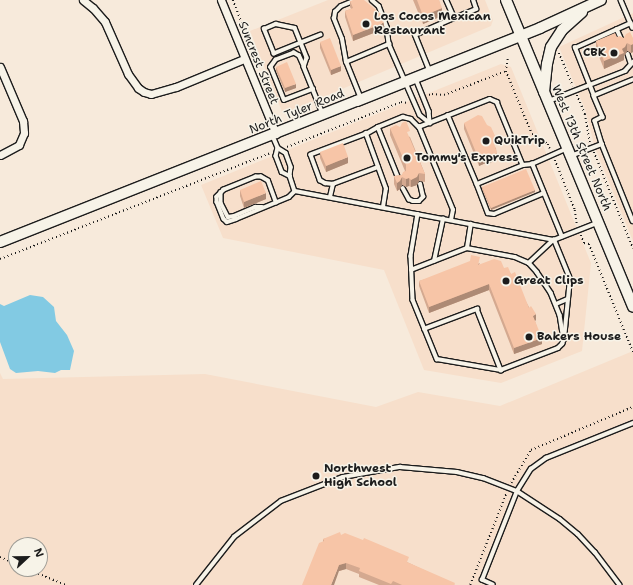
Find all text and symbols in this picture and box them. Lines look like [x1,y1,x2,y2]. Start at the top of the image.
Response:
place label: Los Cocos Mexican Restaurant [374,10,491,38]
street label: Suncrest Street [235,19,281,107]
marker: Los Cocos Mexican Restaurant [361,19,371,29]
place label: CBK [583,46,606,60]
marker: CBK [609,48,619,58]
street label: West 13th Street North [548,83,614,213]
street label: North Tyler Road [247,86,347,138]
place label: QuikTrip [494,134,545,148]
marker: QuikTrip [481,136,491,146]
place label: Tommy's Express [415,151,519,165]
marker: Tommy's Express [402,153,412,163]
place label: Great Clips [514,274,584,288]
marker: Great Clips [501,276,511,286]
place label: Bakers House [537,330,621,344]
marker: Bakers House [524,332,534,342]
place label: Northwest High School [324,462,397,490]
marker: Northwest High School [311,471,321,481]
north arrow [8,537,48,577]
text: N [30,546,47,560]

